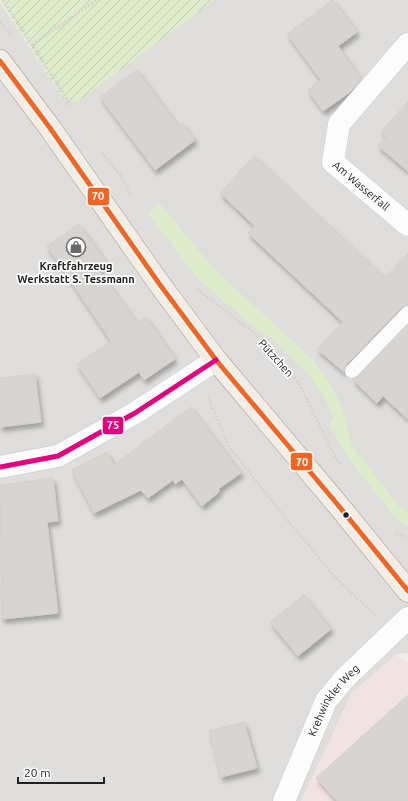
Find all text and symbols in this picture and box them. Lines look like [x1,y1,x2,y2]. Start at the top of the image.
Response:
street label: Am Wasserfall [330,159,392,213]
line badge: 70 [87,187,110,206]
text: 70 [92,190,104,202]
shop icon: Kraftfahrzeug Werkstatt S. Tessmann [65,236,87,258]
place label: Kraftfahrzeug Werkstatt S. Tessmann [17,260,135,285]
street label: Pützchen [256,337,296,379]
line badge: 75 [102,416,124,435]
text: 75 [107,419,119,431]
line badge: 70 [290,452,313,471]
text: 70 [296,456,308,468]
unlabelled marker [341,510,351,520]
street label: Krehwinkler Weg [306,662,361,738]
scale bar [18,759,104,785]
text: 20 m [24,766,51,779]

